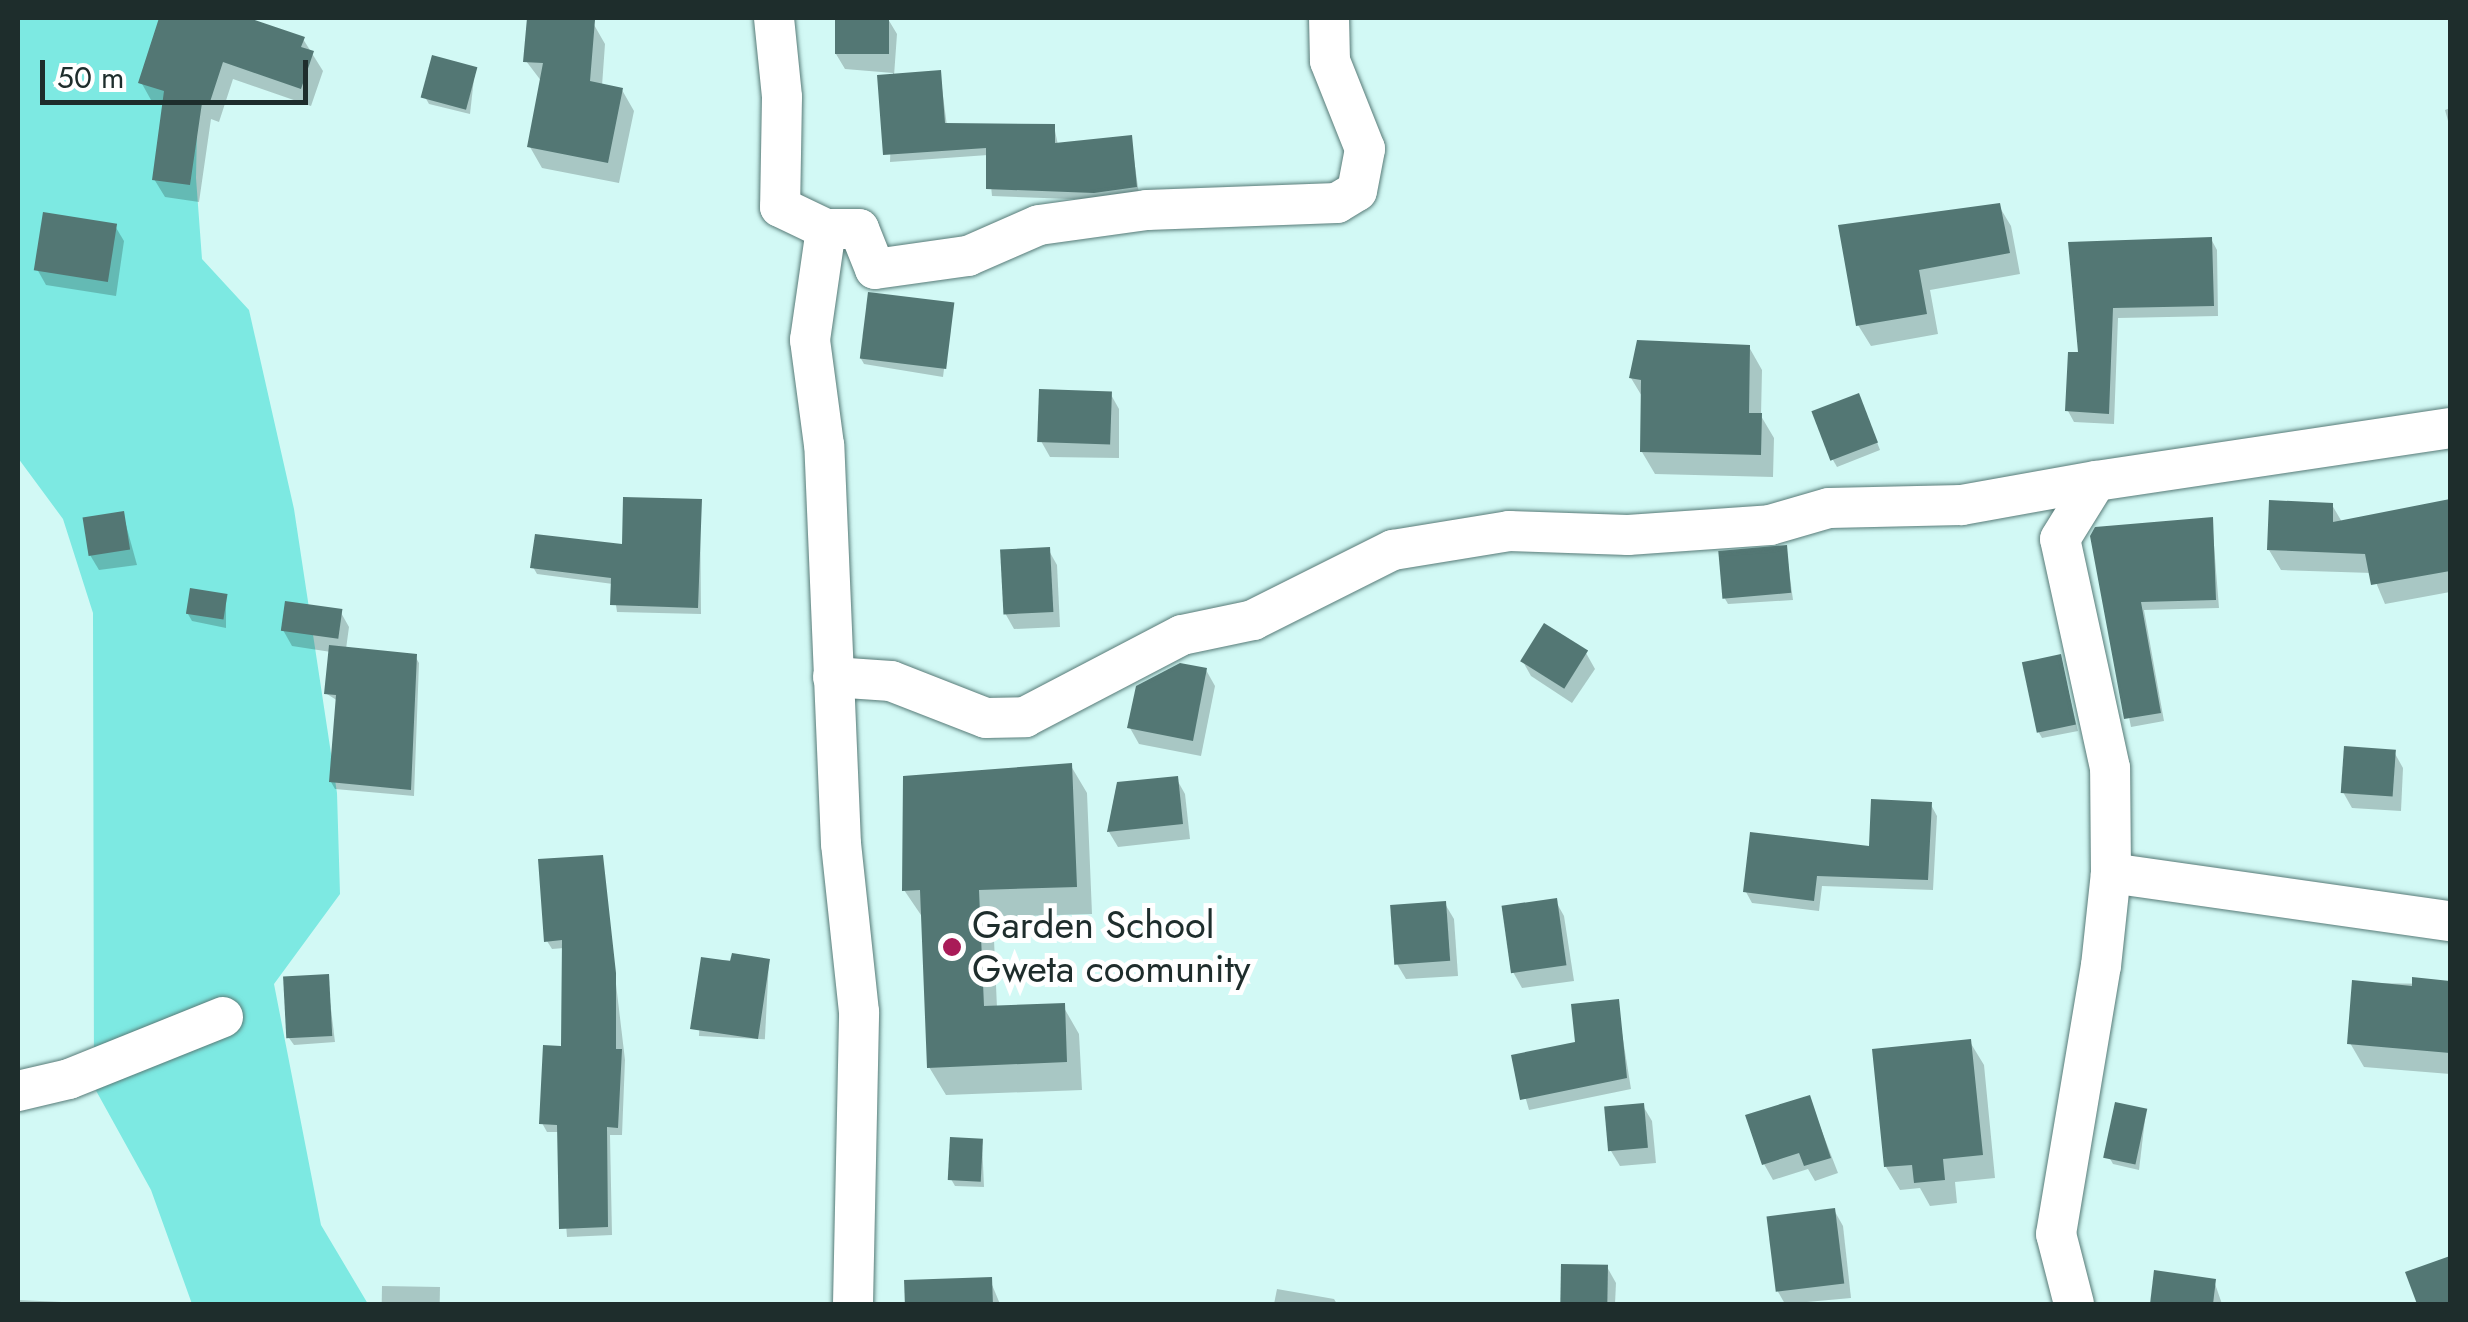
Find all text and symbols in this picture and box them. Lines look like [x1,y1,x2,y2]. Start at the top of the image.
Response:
scale bar [45,40,312,102]
text: 50 m [57,56,124,99]
place label: Garden School Gweta coomunity [972,902,1251,992]
marker: Garden School Gweta coomunity [941,936,963,958]

